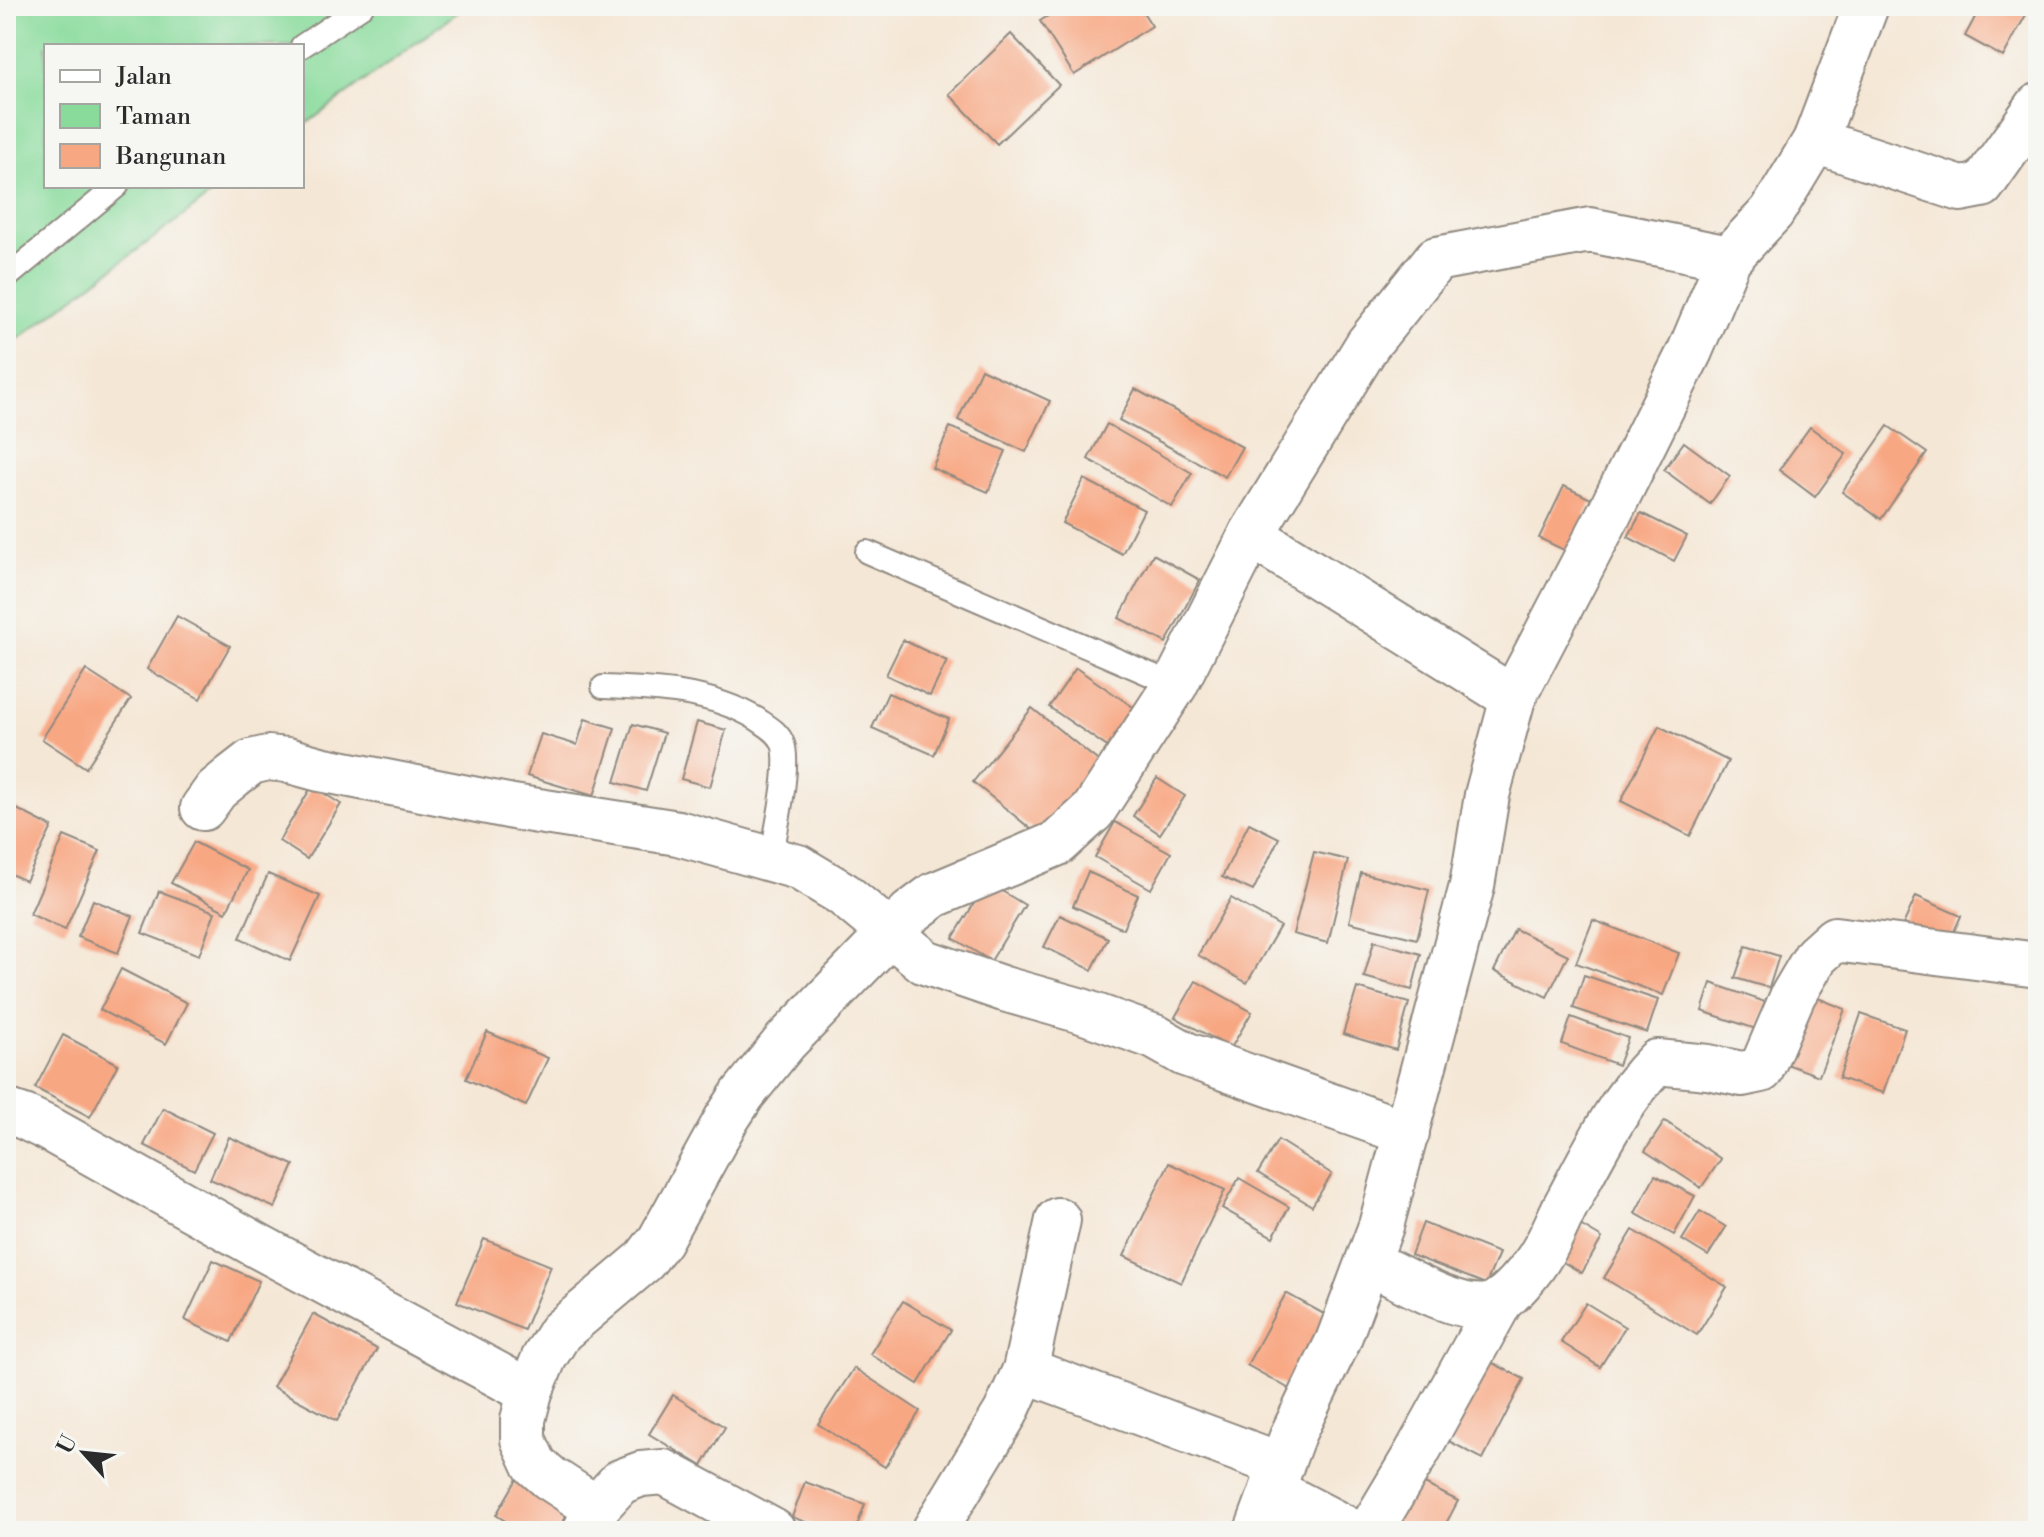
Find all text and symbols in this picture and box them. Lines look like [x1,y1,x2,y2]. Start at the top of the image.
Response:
legend [44,44,304,188]
text: Jalan [115,62,172,92]
text: Taman [116,102,191,132]
text: Bangunan [115,142,226,172]
north arrow [44,1413,124,1493]
text: U [52,1431,83,1458]

